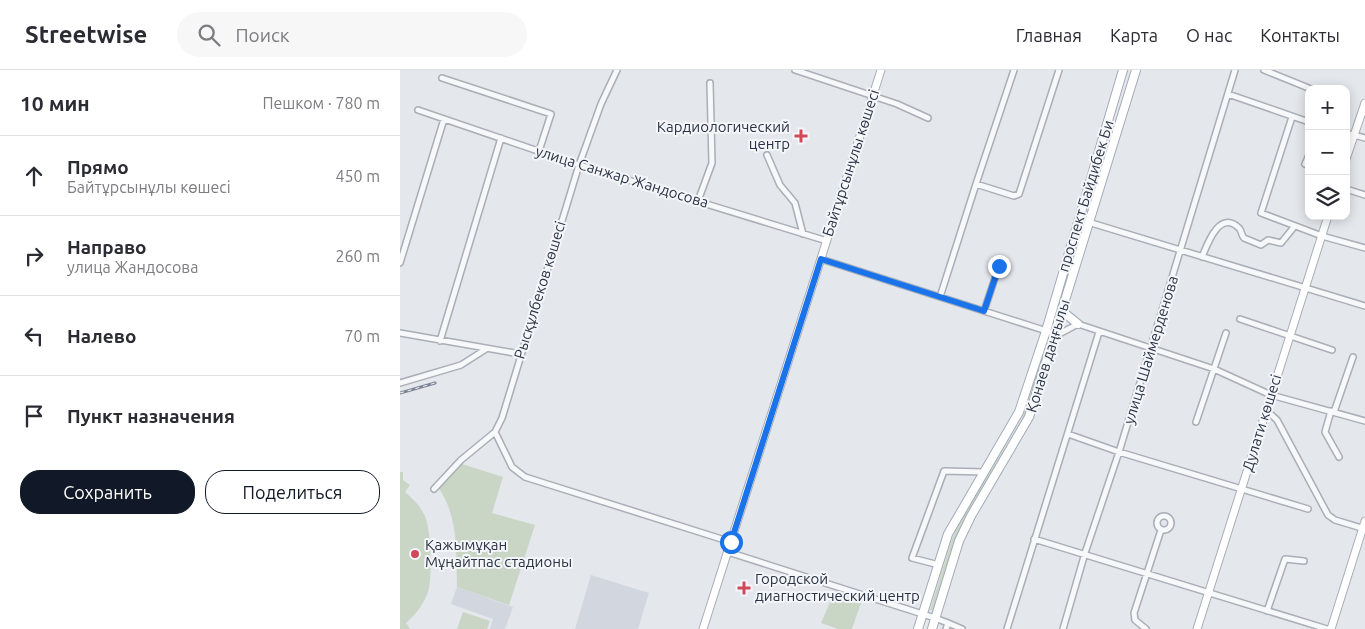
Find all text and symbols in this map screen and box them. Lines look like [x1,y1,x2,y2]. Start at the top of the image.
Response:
search box [177,12,527,57]
text: Streetwise [25,21,147,48]
icon: search [195,21,223,49]
text: Поиск [235,24,290,46]
text: Главная [1016,25,1082,45]
text: Карта [1110,25,1158,45]
text: О нас [1186,25,1232,45]
text: Контакты [1260,25,1340,45]
map controls [1305,85,1350,220]
button: + [1305,85,1350,130]
street label: Байтұрсынұлы көшесі [819,87,882,238]
text: 10 мин [20,91,90,115]
text: Пешком · 780 m [262,94,380,112]
place label: Кардиологический центр [657,118,790,152]
street label: проспект Байдибек Би [1054,118,1117,274]
marker: Кардиологический центр [794,129,808,143]
button: − [1305,130,1350,175]
street label: улица Санжар Жандосова [534,142,711,211]
text: Прямо [67,156,129,178]
icon: ahead [20,162,48,190]
text: 450 m [335,167,380,185]
button: layers [1305,175,1350,220]
text: Байтұрсынұлы көшесі [67,178,231,196]
street label: Рысқұлбеков көшесі [510,219,569,361]
text: Направо [67,236,147,258]
icon: right [20,242,48,270]
text: 260 m [335,247,380,265]
route end [988,255,1011,278]
text: улица Жандосова [67,258,198,276]
street label: улица Шаймерденова [1120,274,1181,426]
street label: Қонаев даңғылы [1022,297,1073,414]
icon: left [20,322,48,350]
text: Налево [67,325,136,347]
text: 70 m [344,327,380,345]
street label: Дулати көшесі [1239,372,1284,473]
icon: arrive [20,402,48,430]
text: Пункт назначения [67,405,235,427]
button: Сохранить [20,470,195,514]
button: Поделиться [205,470,380,514]
route start [720,531,743,554]
place label: Қажымұқан Мұңайтпас стадионы [425,536,572,570]
marker: Қажымұқан Мұңайтпас стадионы [409,548,421,560]
place label: Городской диагностический центр [755,570,920,604]
marker: Городской диагностический центр [737,581,751,595]

